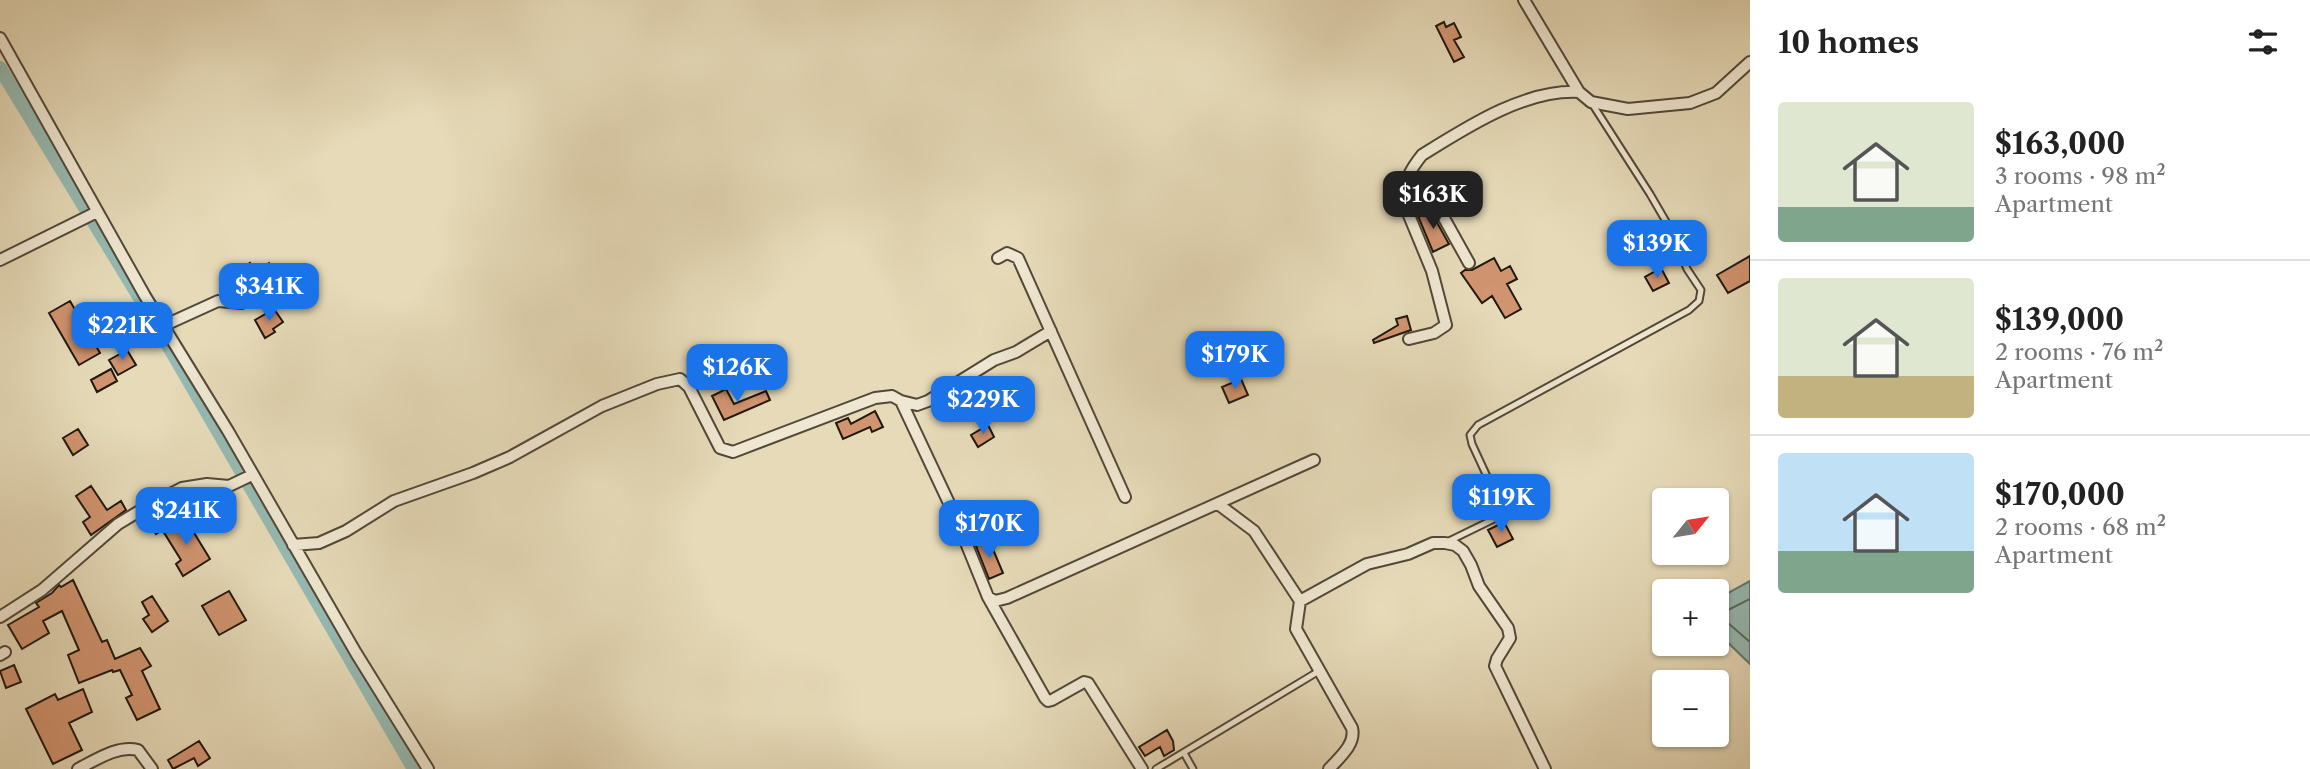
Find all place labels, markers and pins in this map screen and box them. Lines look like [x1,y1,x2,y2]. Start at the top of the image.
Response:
pin: $163K [1384,172,1482,231]
pin: $139K [1608,220,1706,280]
pin: $341K [220,264,318,323]
pin: $221K [73,302,171,362]
pin: $179K [1186,332,1284,391]
pin: $126K [688,344,786,404]
pin: $229K [934,376,1032,436]
pin: $119K [1452,475,1550,534]
pin: $241K [137,488,235,547]
pin: $170K [940,500,1038,560]

